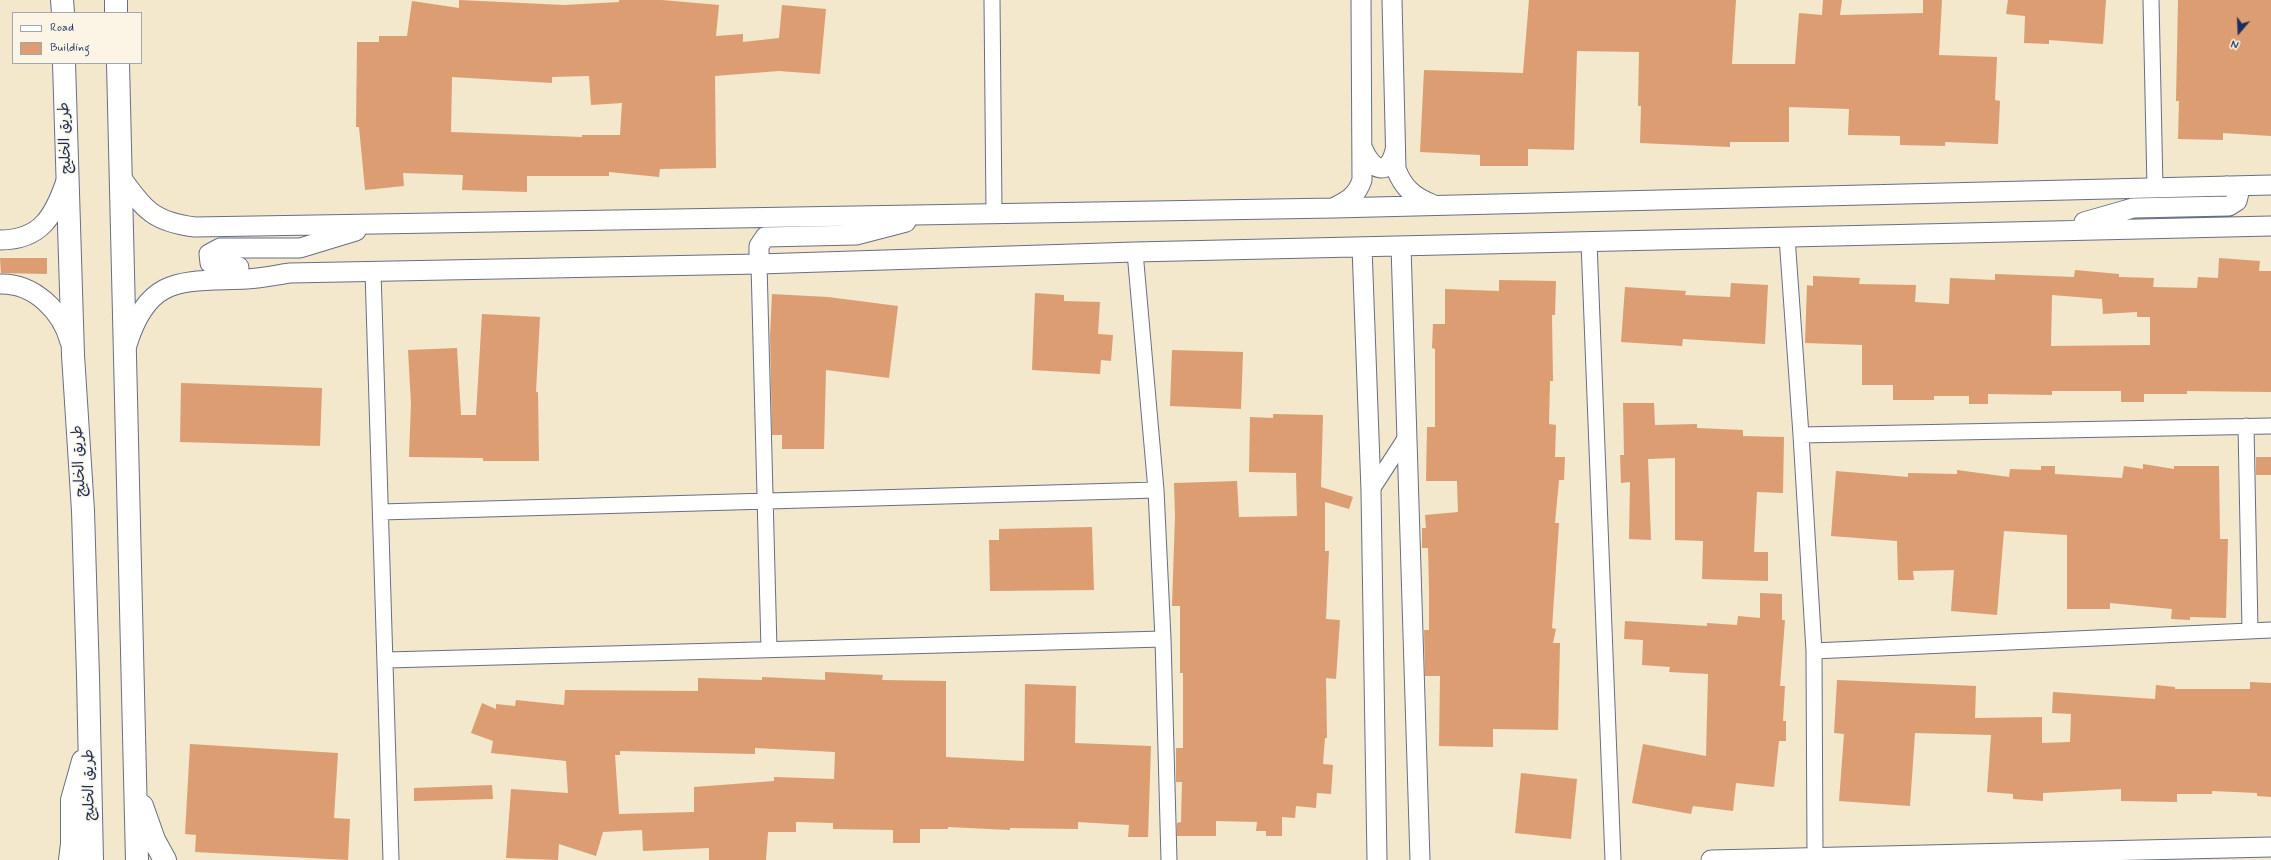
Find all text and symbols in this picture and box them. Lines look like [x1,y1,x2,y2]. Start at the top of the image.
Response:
legend [12,12,142,64]
north arrow [2219,12,2259,52]
text: Road [50,20,74,36]
text: N [2229,36,2241,51]
text: Building [50,40,90,56]
street label: طريق الخليج [56,102,76,174]
street label: طريق الخليج [69,425,91,497]
street label: طريق الخليج [80,749,100,821]

